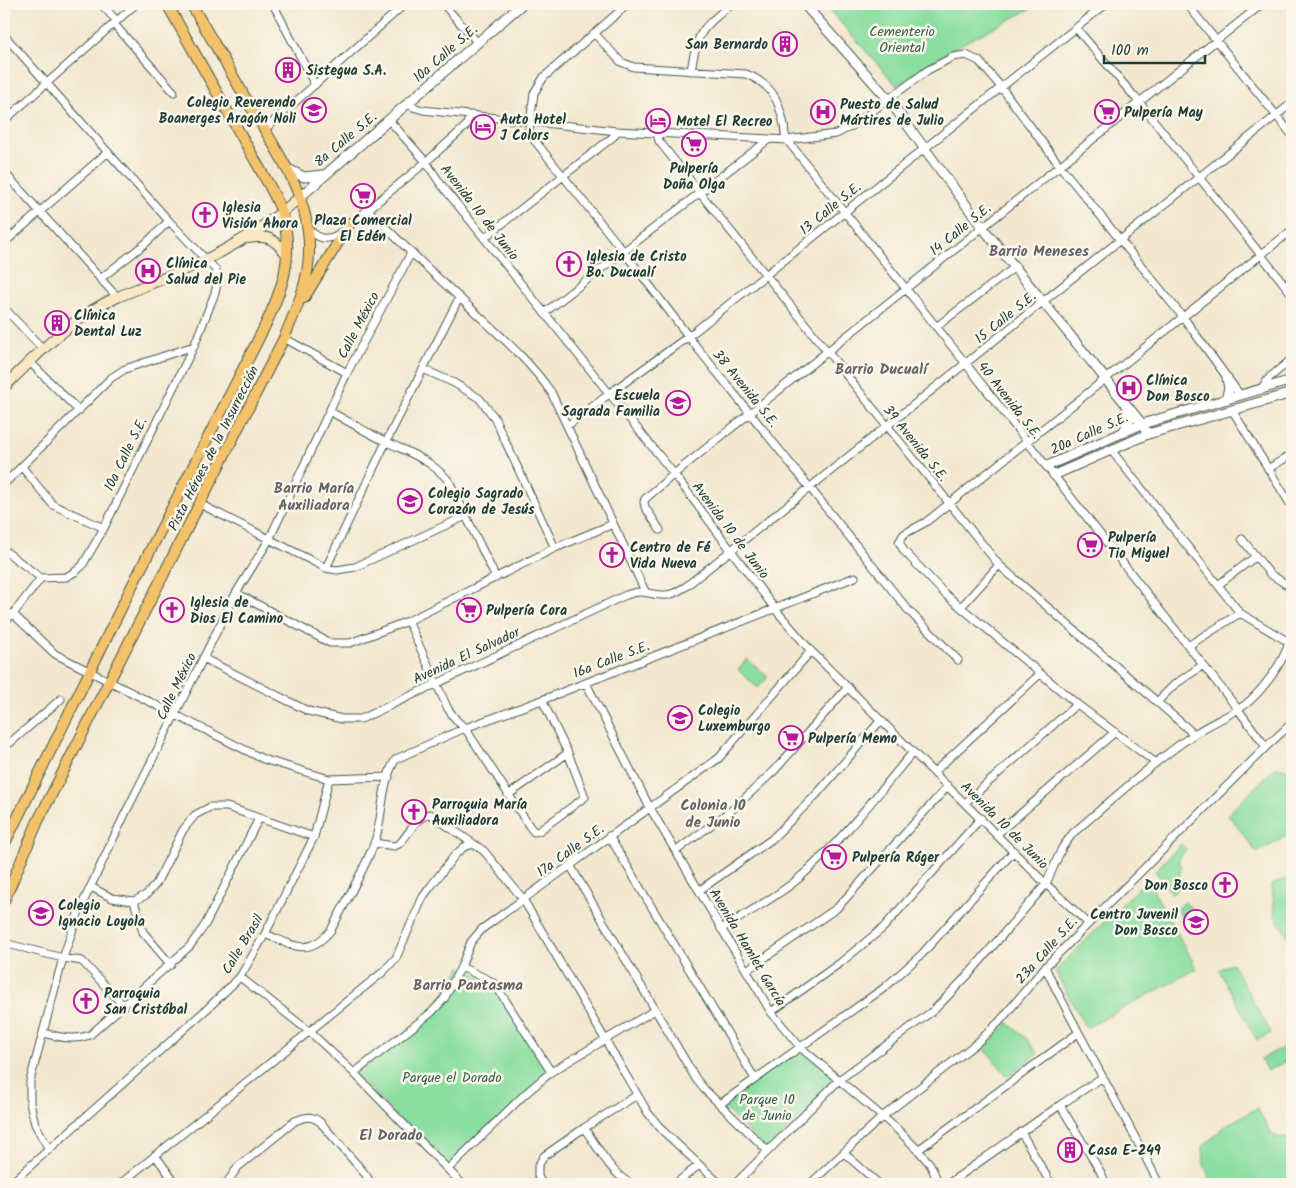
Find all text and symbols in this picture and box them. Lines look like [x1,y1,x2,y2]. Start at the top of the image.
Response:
street label: 10a Calle S.E. [408,19,483,88]
park label: Cementerio Oriental [869,21,935,59]
building icon: San Bernardo [772,31,798,57]
scale bar [1104,32,1205,64]
place label: San Bernardo [685,34,769,56]
text: 100 m [1111,39,1149,63]
building icon: Sistegua S.A. [275,57,301,83]
place label: Sistegua S.A. [306,60,386,82]
place label: Colegio Reverendo Boanerges Aragón Noli [159,92,297,130]
place label: Puesto de Salud Mártires de Julio [840,94,944,132]
school or university icon: Colegio Reverendo Boanerges Aragón Noli [301,97,327,123]
hospital icon: Puesto de Salud Mártires de Julio [810,99,836,125]
supermarket icon: Pulpería May [1094,99,1120,125]
place label: Pulpería May [1124,102,1204,124]
street label: 8a Calle S.E. [309,107,382,173]
hotel icon: Motel El Recreo [645,108,671,134]
place label: Auto Hotel J Colors [500,109,566,147]
place label: Motel El Recreo [676,111,773,133]
hotel icon: Auto Hotel J Colors [470,114,496,140]
supermarket icon: Pulpería Doña Olga [681,131,707,157]
place label: Pulpería Doña Olga [663,158,725,196]
street label: Avenida 10 de Junio [435,160,524,265]
street label: 13 Calle S.E. [795,177,866,241]
supermarket icon: Plaza Comercial El Edén [350,183,376,209]
place label: Iglesia Visión Ahora [222,197,298,235]
street label: 14 Calle S.E. [925,198,996,262]
church icon: Iglesia Visión Ahora [192,202,218,228]
place label: Plaza Comercial El Edén [314,210,412,248]
district label: Barrio Meneses [989,240,1089,264]
place label: Iglesia de Cristo Bo. Ducualí [586,246,687,284]
church icon: Iglesia de Cristo Bo. Ducualí [556,251,582,277]
place label: Clínica Salud del Pie [166,253,246,291]
hospital icon: Clínica Salud del Pie [135,258,161,284]
street label: 15 Calle S.E. [970,286,1041,349]
street label: Calle México [332,288,386,363]
place label: Clínica Dental Luz [74,305,142,343]
building icon: Clínica Dental Luz [44,310,70,336]
street label: 38 Avenida S.E. [707,345,784,432]
street label: 40 Avenida S.E. [972,357,1047,444]
district label: Barrio Ducualí [835,358,930,382]
street label: Pista Héroes de la Insurrección [163,362,265,535]
place label: Clínica Don Bosco [1146,370,1210,408]
hospital icon: Clínica Don Bosco [1116,375,1142,401]
place label: Escuela Sagrada Familia [562,385,660,423]
school or university icon: Escuela Sagrada Familia [665,390,691,416]
street label: 39 Avenida S.E. [877,400,953,487]
street label: 20a Calle S.E. [1047,407,1132,461]
street label: 10a Calle S.E. [99,414,153,495]
district label: Barrio María Auxiliadora [274,477,355,518]
street label: Avenida 10 de Junio [686,477,774,584]
place label: Colegio Sagrado Corazón de Jesús [428,483,535,521]
school or university icon: Colegio Sagrado Corazón de Jesús [397,488,423,514]
place label: Pulpería Tio Miguel [1108,527,1170,565]
supermarket icon: Pulpería Tio Miguel [1077,532,1103,558]
place label: Centro de Fé Vida Nueva [630,537,711,575]
church icon: Centro de Fé Vida Nueva [599,542,625,568]
place label: Iglesia de Dios El Camino [190,592,284,630]
church icon: Iglesia de Dios El Camino [159,597,185,623]
supermarket icon: Pulpería Cora [456,597,482,623]
place label: Pulpería Cora [486,600,567,622]
street label: Avenida El Salvador [409,621,525,690]
street label: 16a Calle S.E. [570,635,653,685]
street label: Calle México [151,649,203,724]
place label: Colegio Luxemburgo [698,700,771,738]
school or university icon: Colegio Luxemburgo [667,705,693,731]
supermarket icon: Pulpería Memo [778,725,804,751]
place label: Pulpería Memo [808,728,898,750]
street label: Avenida 10 de Junio [955,777,1053,875]
place label: Parroquia María Auxiliadora [432,794,527,832]
district label: Colonia 10 de Junio [681,794,746,835]
church icon: Parroquia María Auxiliadora [401,799,427,825]
street label: 17a Calle S.E. [532,819,609,883]
supermarket icon: Pulpería Róger [821,844,847,870]
place label: Pulpería Róger [852,847,940,869]
church icon: Don Bosco [1212,872,1238,898]
place label: Don Bosco [1144,875,1209,897]
street label: Avenida Hamlet García [703,884,791,1011]
place label: Colegio Ignacio Loyola [58,895,145,933]
school or university icon: Colegio Ignacio Loyola [28,900,54,926]
place label: Centro Juvenil Don Bosco [1090,904,1179,942]
school or university icon: Centro Juvenil Don Bosco [1183,909,1209,935]
street label: Calle Brasil [216,910,270,979]
street label: 23a Calle S.E. [1010,912,1083,989]
district label: Barrio Pantasma [413,974,523,998]
place label: Parroquia San Cristóbal [104,983,188,1021]
church icon: Parroquia San Cristóbal [73,988,99,1014]
park label: Parque el Dorado [402,1067,502,1089]
park label: Parque 10 de Junio [739,1089,795,1127]
district label: El Dorado [360,1124,423,1148]
building icon: Casa E-249 [1057,1137,1083,1163]
place label: Casa E-249 [1088,1140,1161,1162]

